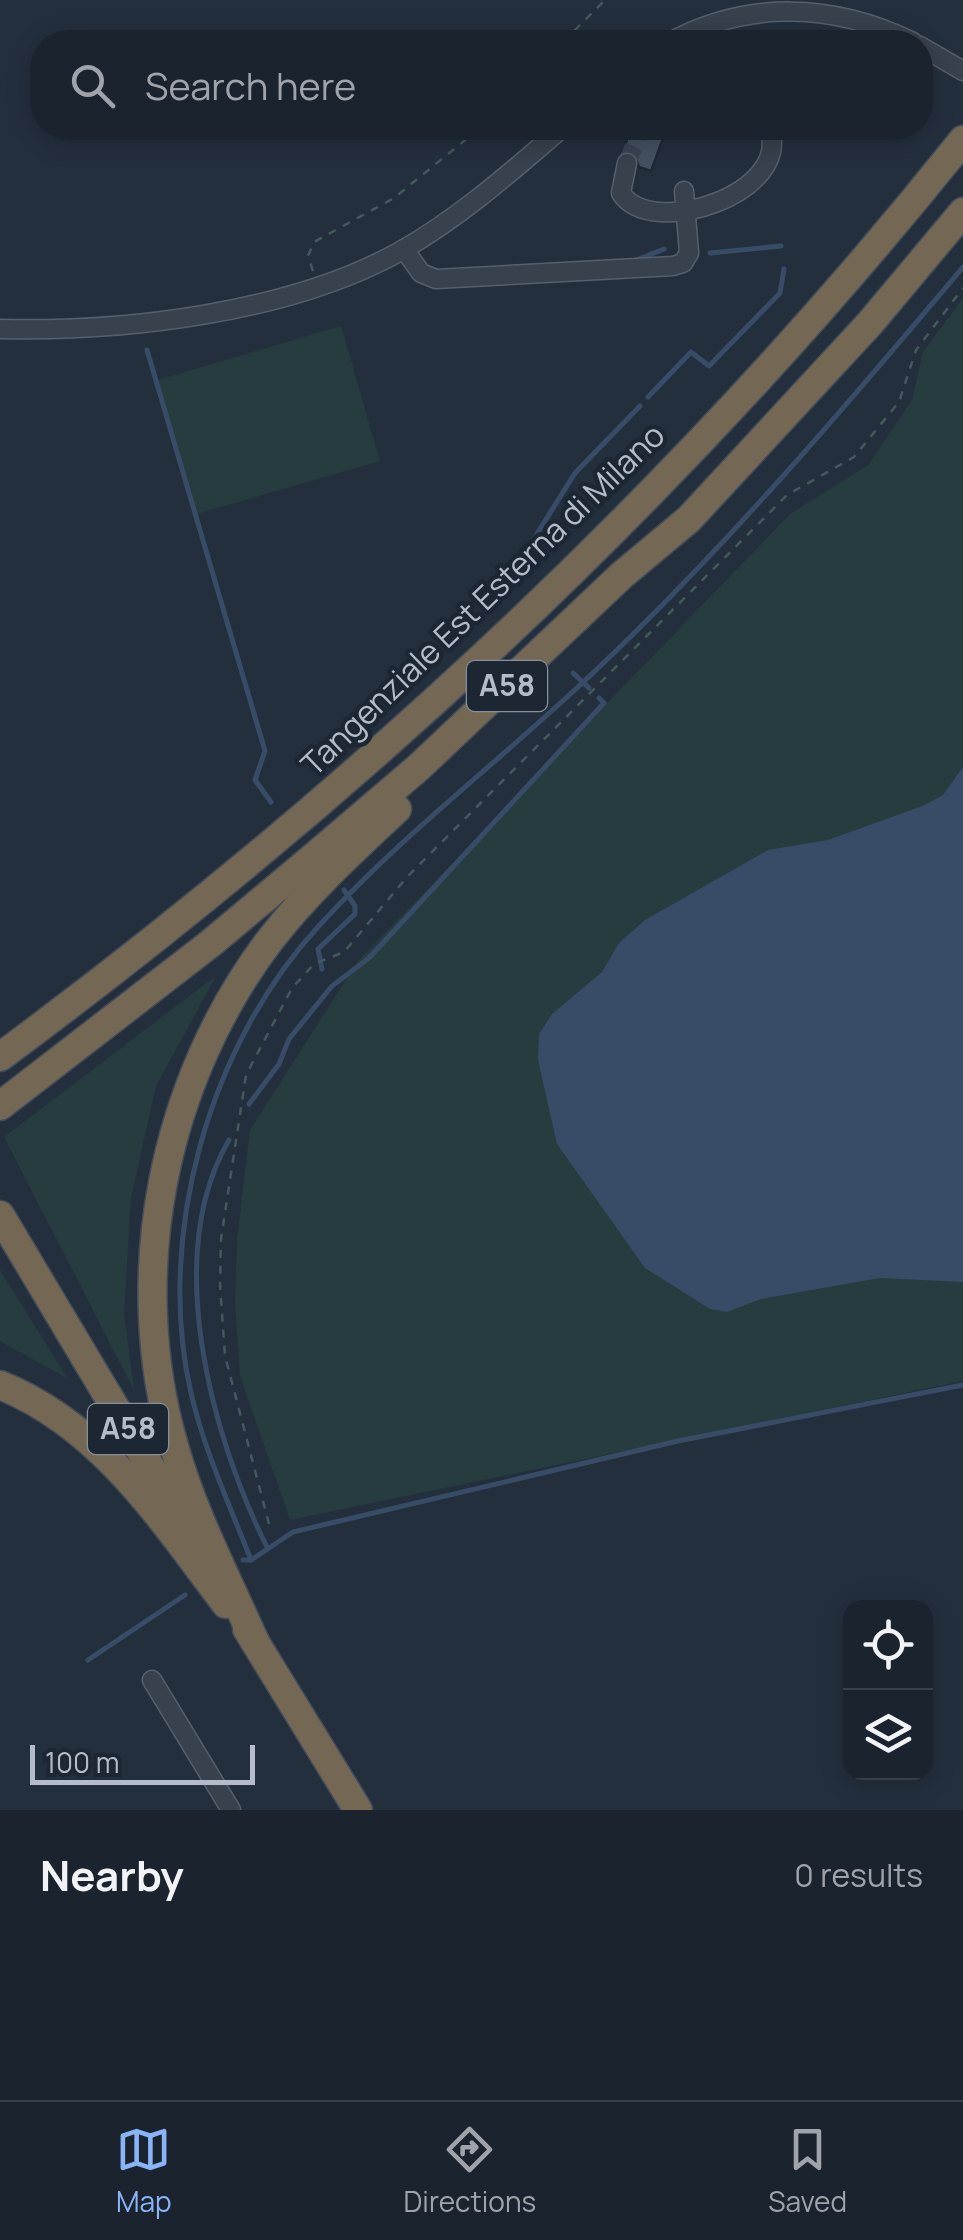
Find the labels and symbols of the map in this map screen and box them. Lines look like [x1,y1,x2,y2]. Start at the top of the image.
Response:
street label: Tangenziale Est Esterna di Milano [291,413,674,785]
road number: A58 [467,661,547,711]
road number: A58 [88,1404,168,1454]
scale bar [30,1740,255,1784]

